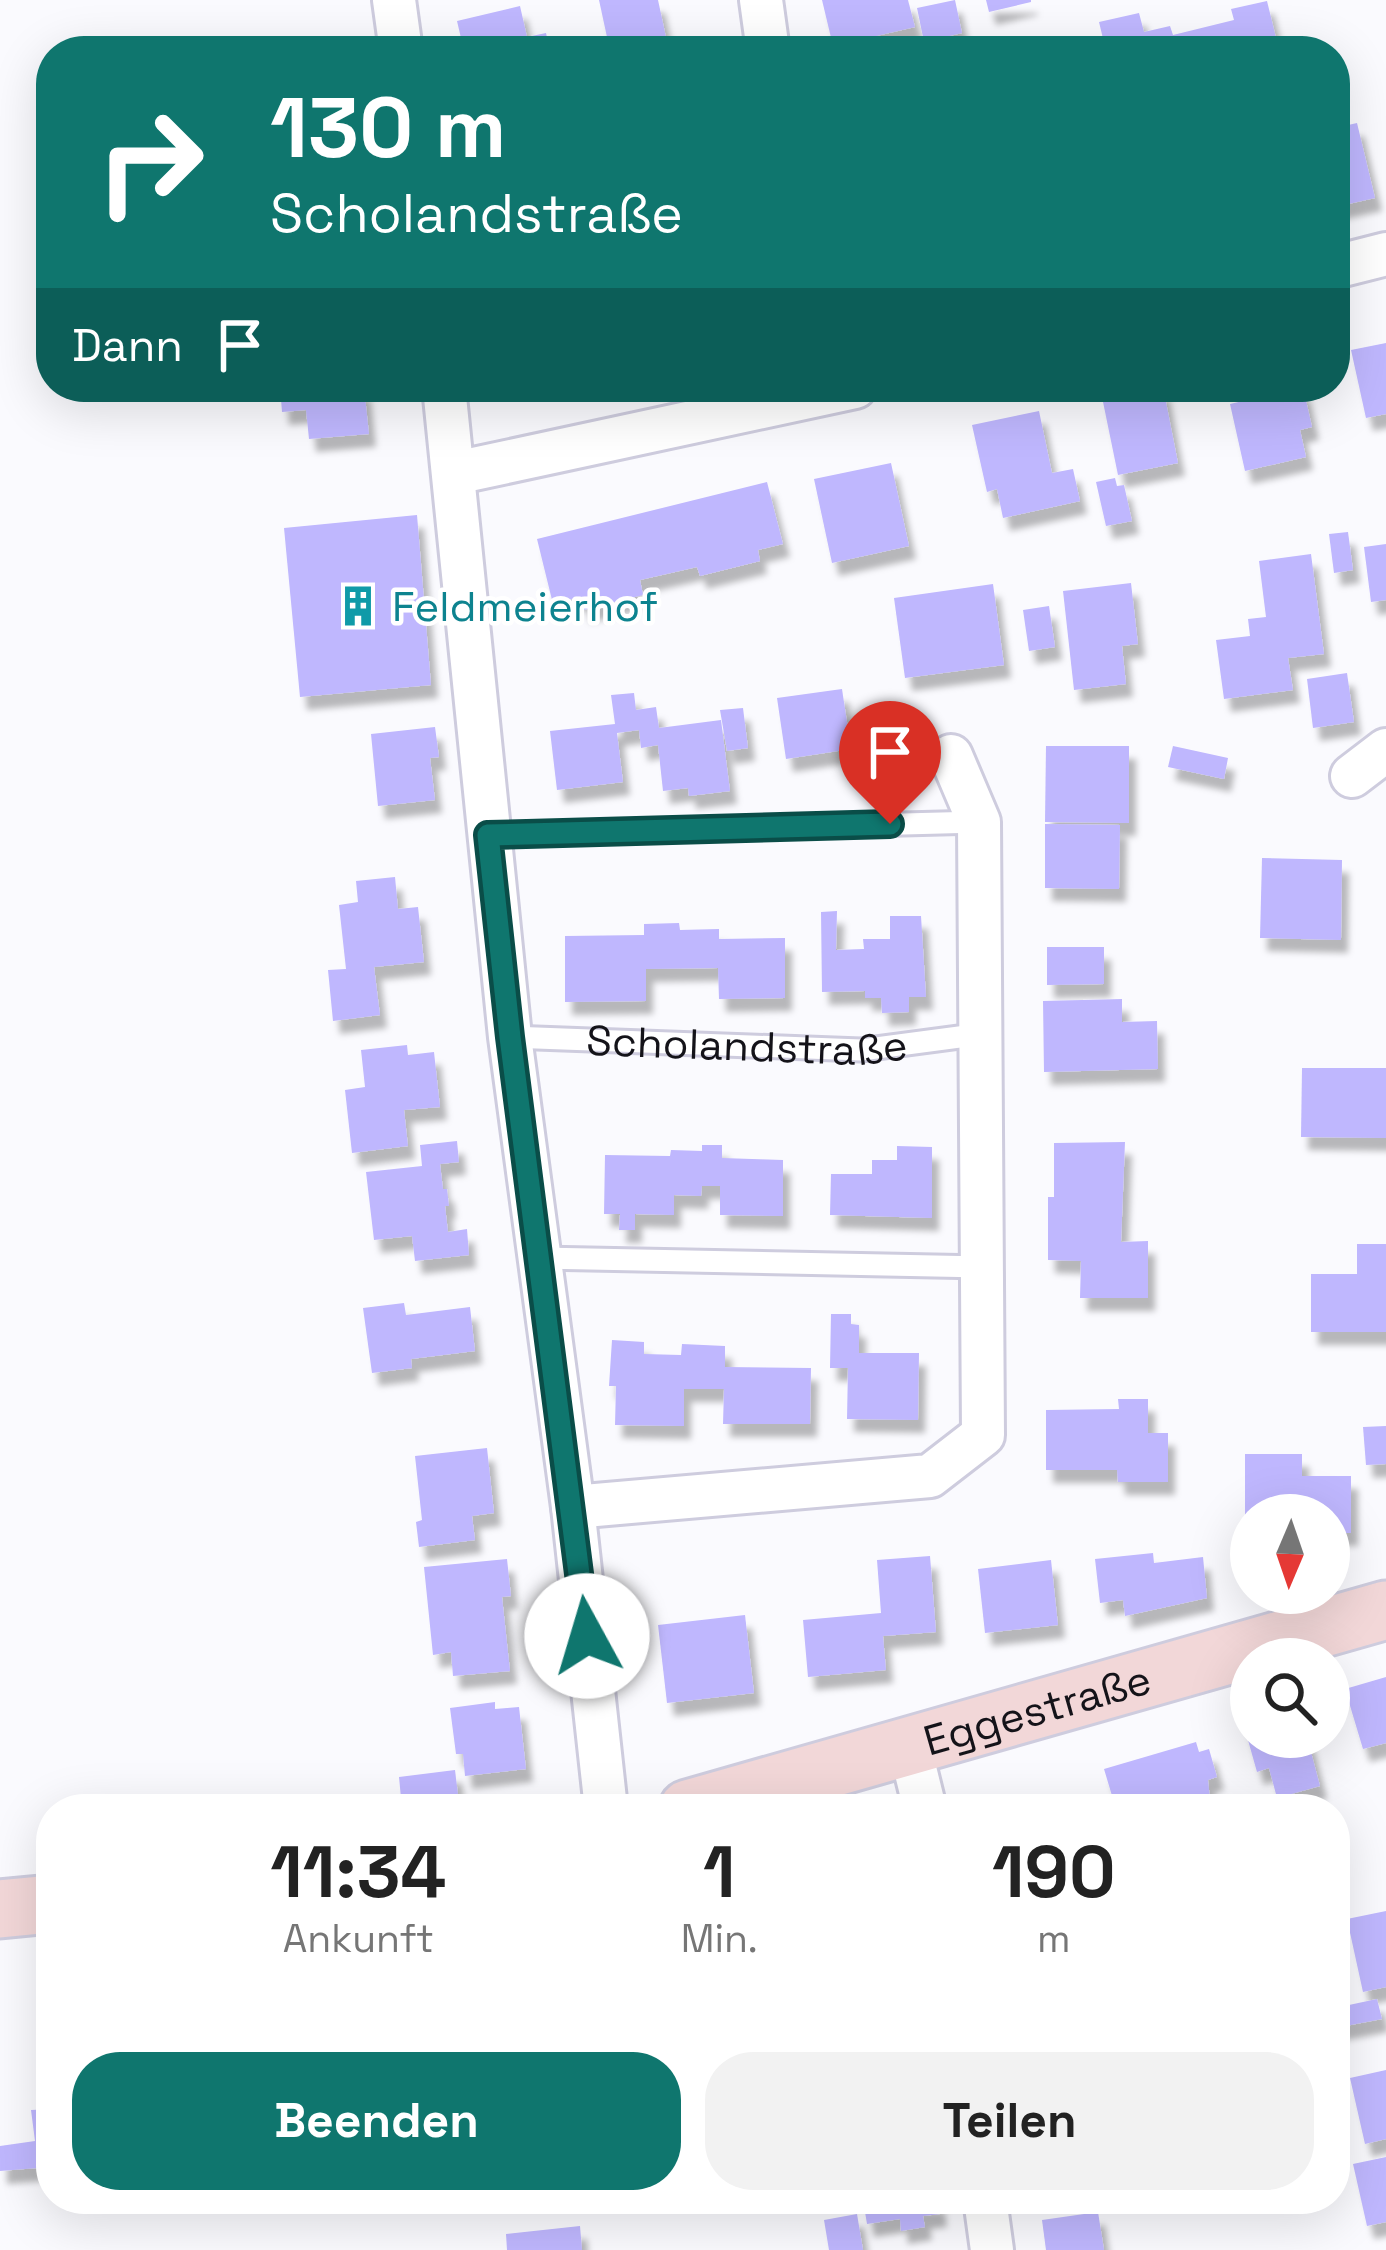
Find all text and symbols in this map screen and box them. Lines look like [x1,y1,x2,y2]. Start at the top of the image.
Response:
text: 130 m [270,74,507,182]
icon: right [72,84,228,240]
text: Scholandstraße [270,179,683,248]
icon: arrive [207,312,273,378]
text: Dann [72,317,183,374]
place label: Feldmeierhof [392,580,658,633]
building icon: Feldmeierhof [335,583,381,629]
pin [839,701,941,824]
icon: arrive [857,719,923,785]
street label: Scholandstraße [585,1014,911,1077]
north arrow [1230,1494,1350,1614]
map controls [1230,1494,1350,1758]
position arrow [524,1573,650,1699]
button: search [1230,1638,1350,1758]
street label: Eggestraße [917,1652,1157,1768]
text: 11:34 [270,1826,446,1918]
text: 1 [703,1826,735,1918]
text: 190 [992,1826,1116,1918]
text: Ankunft [283,1914,434,1963]
text: Min. [681,1914,758,1963]
text: m [1037,1914,1071,1963]
button: Beenden [72,2052,681,2190]
button: Teilen [705,2052,1314,2190]

